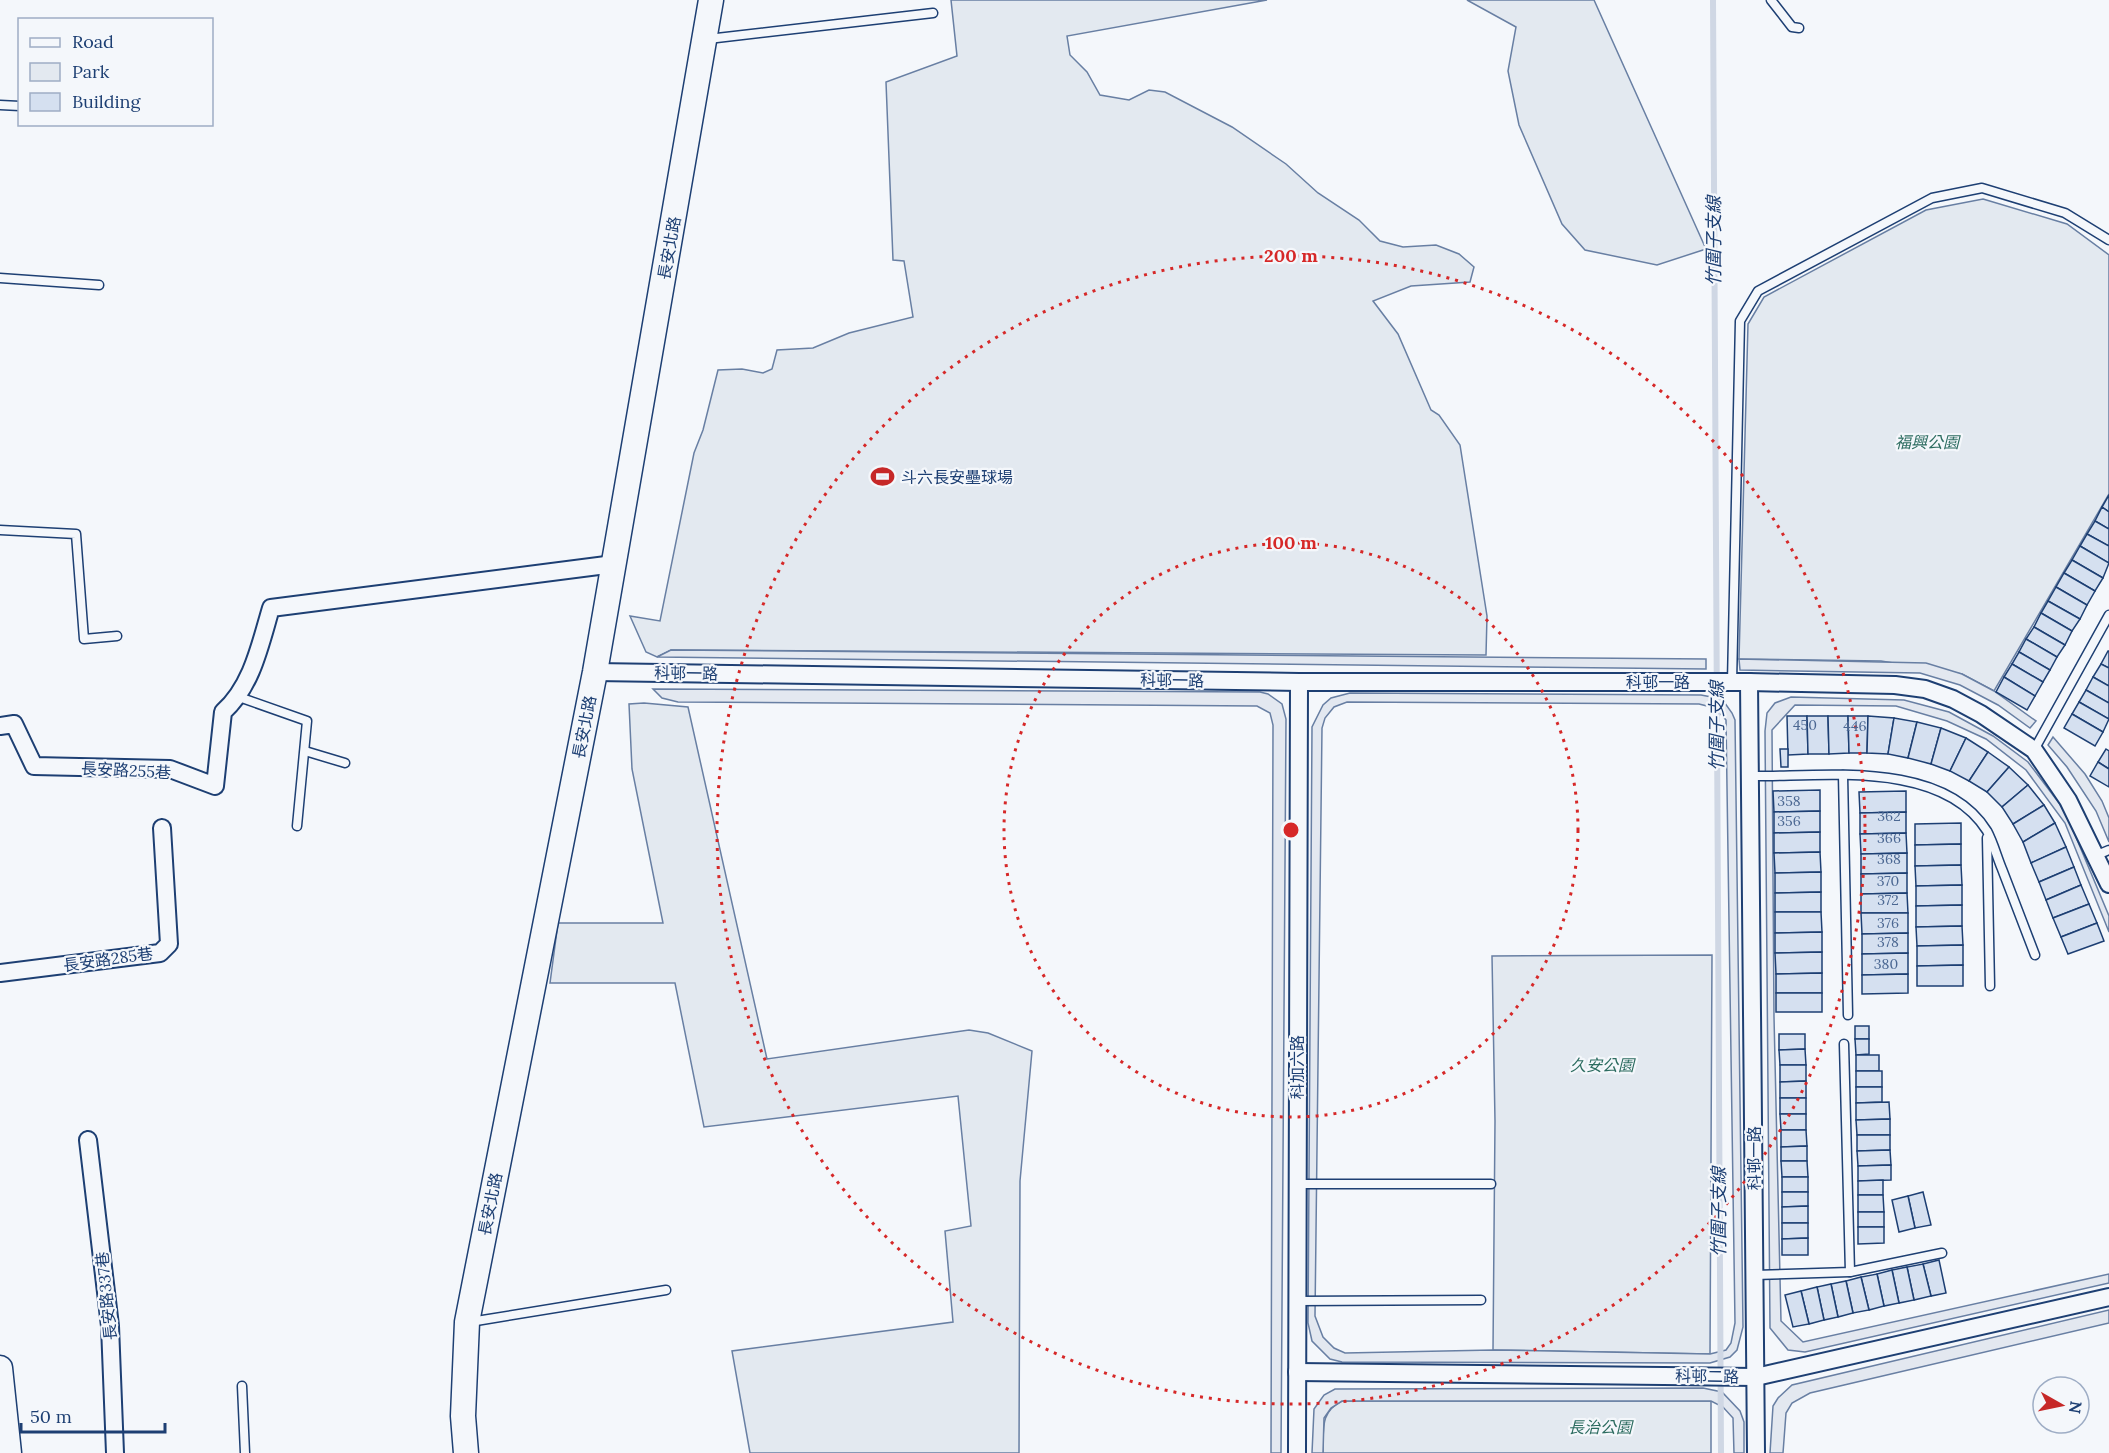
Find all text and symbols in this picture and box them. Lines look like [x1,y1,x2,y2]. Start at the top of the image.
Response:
legend [18,18,213,126]
text: Road [72,30,114,53]
text: Park [72,60,110,83]
text: Building [72,90,142,113]
water label: 竹圍子支線 [1702,194,1725,286]
street label: 長安北路 [654,215,684,281]
text: 200 m [1264,244,1318,267]
park label: 福興公園 [1895,432,1961,452]
sports icon: 斗六長安壘球場 [870,464,896,490]
place label: 斗六長安壘球場 [901,467,1013,487]
text: 100 m [1265,531,1317,554]
street label: 科邨一路 [654,662,718,684]
street label: 科邨一路 [1140,669,1204,691]
street label: 科邨一路 [1626,672,1690,692]
water label: 竹圍子支線 [1705,679,1728,771]
street label: 長安北路 [568,694,600,760]
house number: 450 [1793,716,1817,734]
house number: 446 [1843,717,1867,735]
street label: 長安路255巷 [81,758,171,782]
house number: 358 [1777,792,1801,810]
house number: 362 [1877,807,1901,825]
house number: 356 [1777,812,1801,830]
centre of rings [1281,820,1301,840]
house number: 366 [1877,829,1901,847]
house number: 368 [1877,850,1901,868]
house number: 370 [1877,872,1899,890]
house number: 372 [1877,891,1899,909]
house number: 376 [1877,914,1899,932]
house number: 378 [1877,933,1899,951]
street label: 長安路285巷 [62,943,154,975]
house number: 380 [1874,955,1898,973]
street label: 科加六路 [1287,1035,1307,1099]
park label: 久安公園 [1570,1055,1636,1075]
street label: 科邨一路 [1744,1126,1764,1190]
water label: 竹圍子支線 [1707,1165,1730,1257]
street label: 長安北路 [474,1171,506,1237]
street label: 長安路337巷 [91,1251,121,1341]
street label: 科邨二路 [1675,1365,1739,1387]
north arrow [2031,1375,2091,1435]
scale bar [21,1396,165,1434]
text: N [2065,1400,2087,1415]
text: 50 m [30,1405,72,1428]
park label: 長治公園 [1568,1417,1634,1437]

